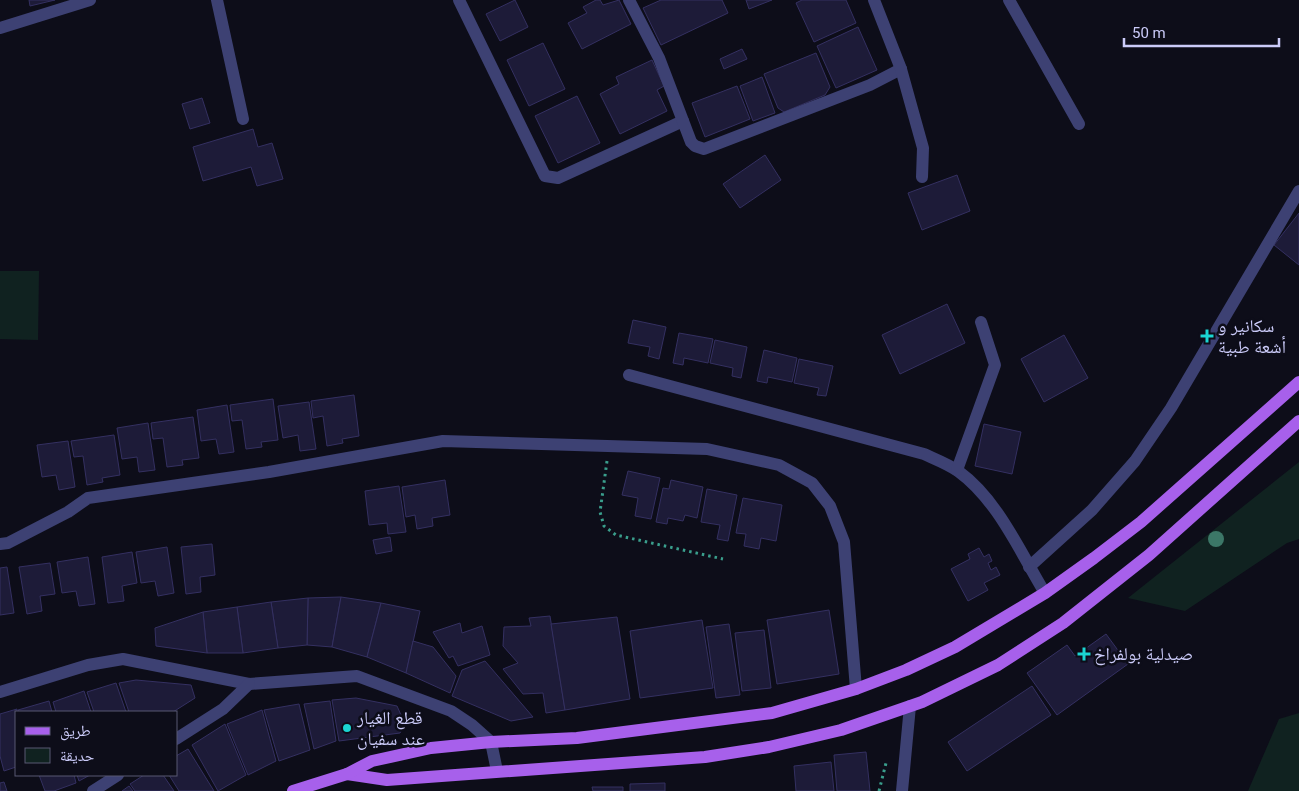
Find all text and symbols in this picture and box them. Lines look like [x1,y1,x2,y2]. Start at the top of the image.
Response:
scale bar [1124,15,1279,47]
text: 50 m [1132,24,1166,42]
place label: سكانير و أشعة طبية [1218,315,1286,358]
marker: سكانير و أشعة طبية [1200,329,1214,343]
place label: صيدلية بولفراخ [1094,643,1193,666]
marker: صيدلية بولفراخ [1078,648,1090,660]
place label: قطع الغيار عند سفيان [356,707,425,750]
legend [15,711,178,776]
text: طريق [60,722,91,741]
marker: قطع الغيار عند سفيان [341,722,353,734]
text: حديقة [60,747,95,765]

